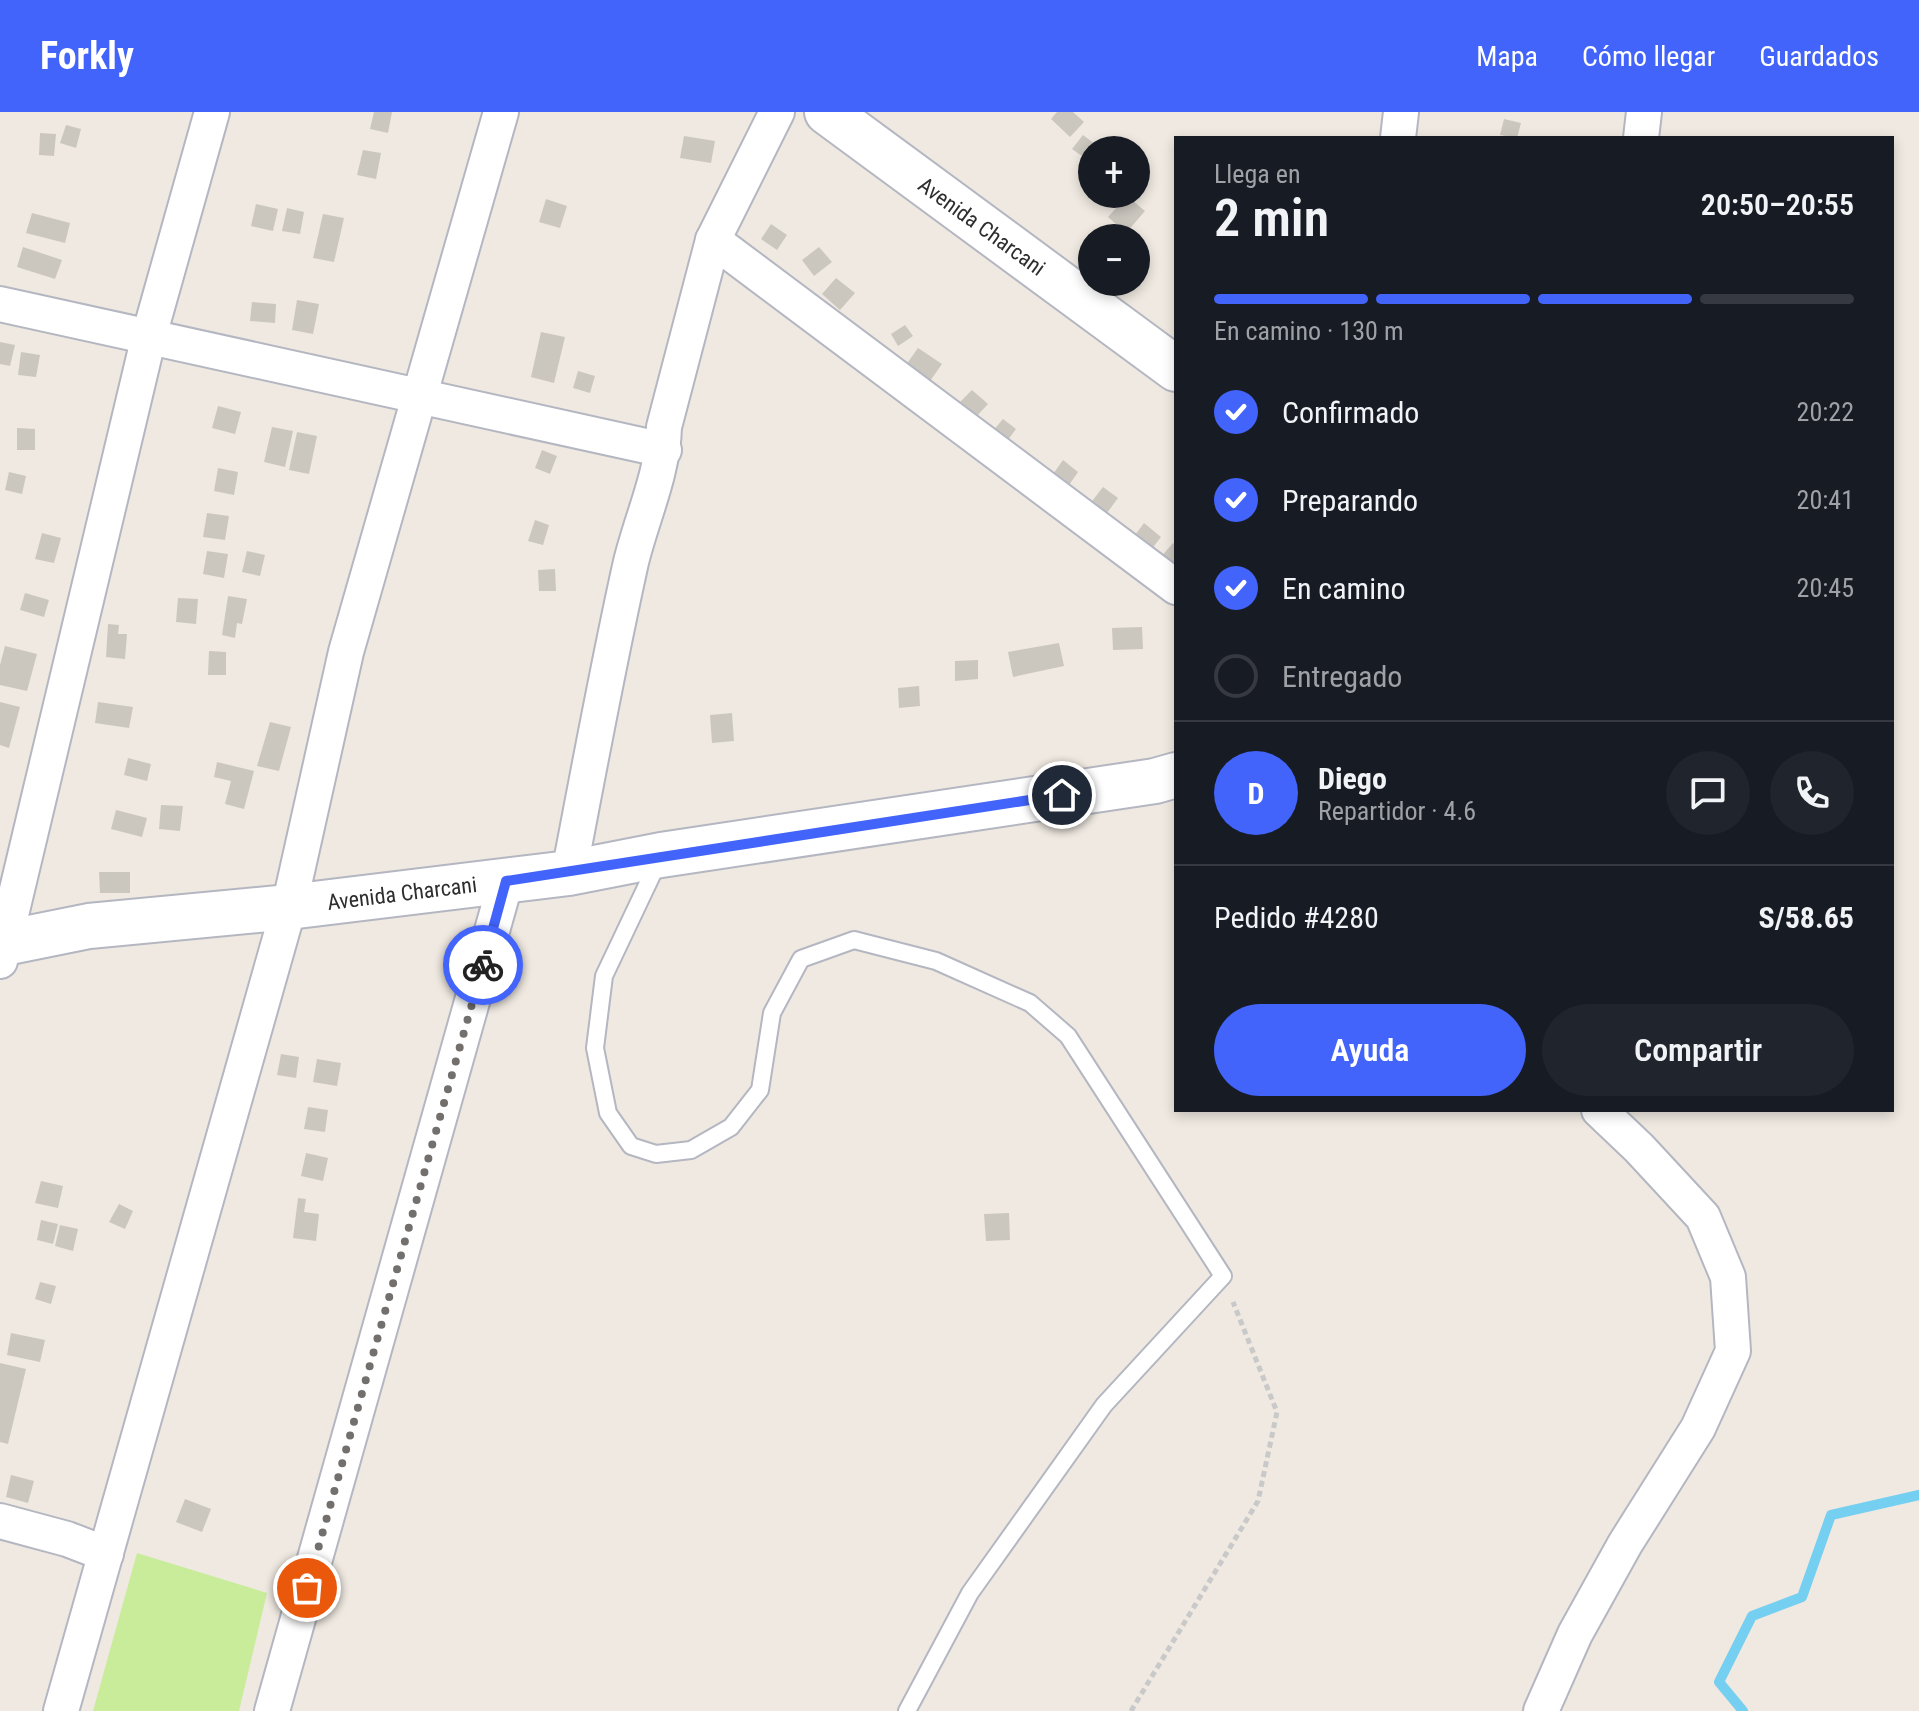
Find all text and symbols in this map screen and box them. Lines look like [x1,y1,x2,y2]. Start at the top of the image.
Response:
text: Forkly [40,34,134,78]
text: Mapa [1476,40,1538,73]
text: Cómo llegar [1582,40,1715,73]
text: Guardados [1759,40,1879,73]
map controls [1078,136,1150,296]
button: + [1078,136,1150,208]
text: Llega en [1214,159,1301,189]
street label: Avenida Charcani [913,172,1050,281]
text: 20:50–20:55 [1701,187,1854,222]
text: 2 min [1214,188,1329,249]
button: − [1078,224,1150,296]
text: En camino · 130 m [1214,316,1403,346]
icon: check [1214,390,1258,434]
text: Confirmado [1282,395,1419,430]
text: 20:22 [1797,397,1854,427]
icon: check [1214,478,1258,522]
text: Preparando [1282,483,1418,518]
text: 20:41 [1797,485,1854,515]
icon: check [1214,566,1258,610]
text: En camino [1282,571,1406,606]
text: 20:45 [1797,573,1854,603]
text: Entregado [1282,659,1402,694]
button: chat [1666,751,1750,835]
button: phone [1770,751,1854,835]
pin [1028,761,1096,829]
text: Diego [1318,761,1387,796]
icon: home [1040,773,1084,817]
text: D [1248,776,1264,811]
text: Repartidor · 4.6 [1318,796,1476,826]
street label: Avenida Charcani [326,872,478,915]
text: Pedido #4280 [1214,900,1379,935]
text: S/58.65 [1758,900,1854,935]
courier [443,925,523,1005]
icon: bike [461,943,505,987]
button: Ayuda [1214,1004,1526,1096]
button: Compartir [1542,1004,1854,1096]
pin [273,1554,341,1622]
icon: bag [285,1566,329,1610]

